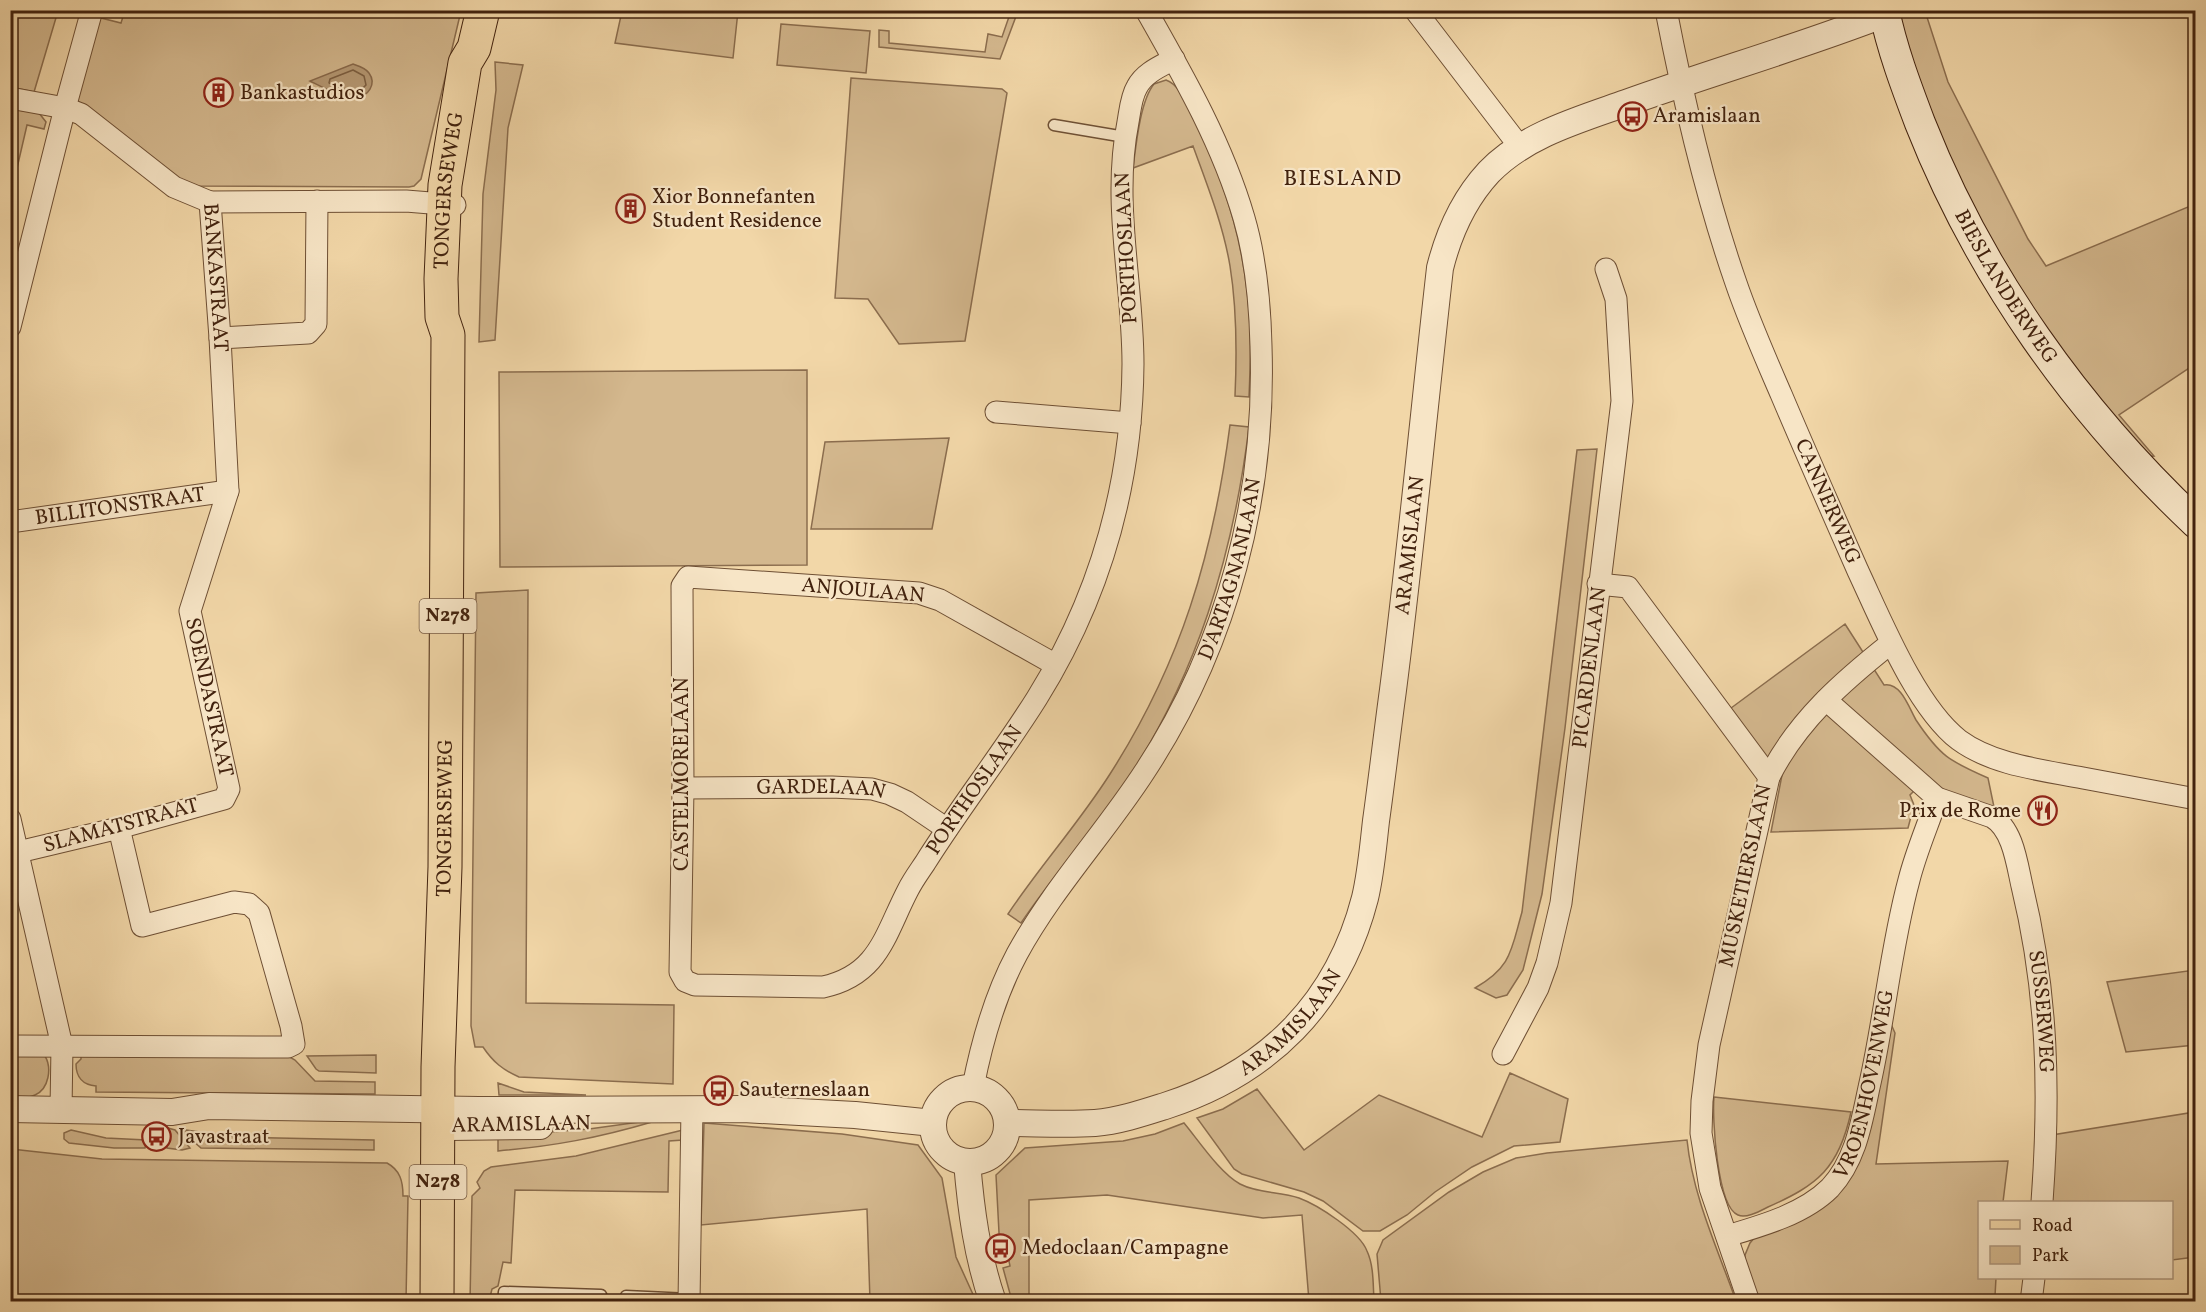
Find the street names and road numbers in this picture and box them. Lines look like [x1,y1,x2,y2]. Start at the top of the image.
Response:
street label: TONGERSEWEG [427,110,471,270]
street label: PORTHOSLAAN [1109,171,1145,325]
street label: BANKASTRAAT [196,202,235,353]
street label: BIESLANDERWEG [1947,205,2064,370]
street label: CANNERWEG [1787,434,1868,569]
street label: ARAMISLAAN [1388,475,1432,616]
street label: D'ARTAGNANLAAN [1191,476,1268,665]
street label: BILLITONSTRAAT [33,480,207,533]
street label: ANJOULAAN [800,571,926,611]
street label: PICARDENLAAN [1565,585,1614,750]
road number: N278 [420,599,476,633]
street label: SOENDASTRAAT [177,615,240,780]
street label: CASTELMORELAAN [668,677,697,871]
street label: PORTHOSLAAN [919,719,1030,861]
street label: TONGERSEWEG [429,739,460,898]
street label: GARDELAAN [756,772,889,807]
street label: MUSKETIERSLAAN [1712,782,1780,970]
street label: SLAMATSTRAAT [40,791,202,861]
street label: SUSSERWEG [2021,948,2060,1074]
street label: ARAMISLAAN [1233,964,1349,1083]
street label: VROENHOVENWEG [1827,987,1901,1185]
street label: ARAMISLAAN [451,1109,591,1141]
road number: N278 [410,1165,466,1199]

